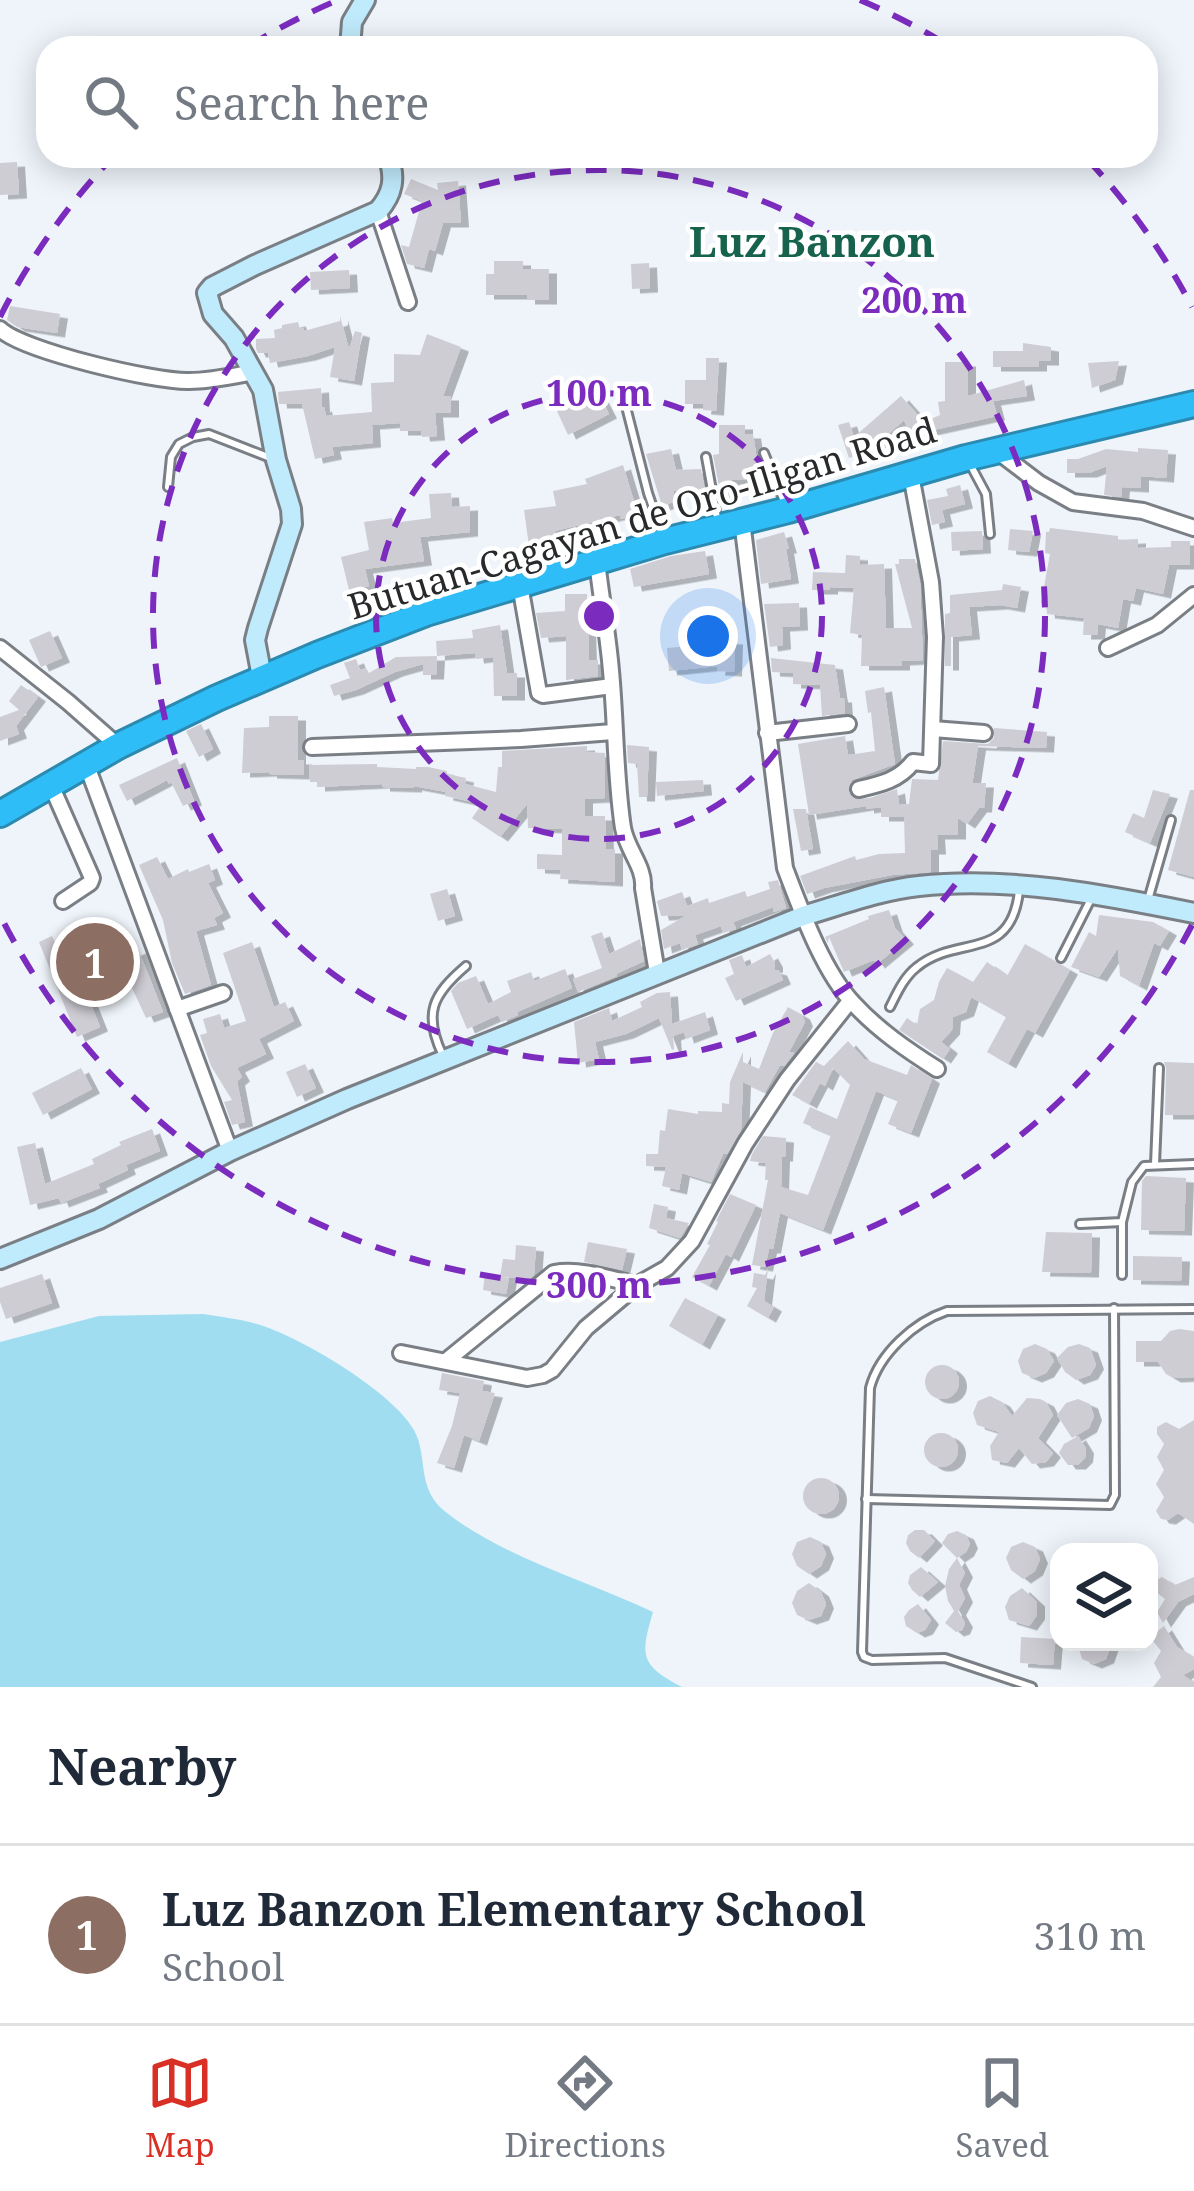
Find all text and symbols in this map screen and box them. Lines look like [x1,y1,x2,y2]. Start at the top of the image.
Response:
search box [36,36,1158,168]
icon: search [78,69,144,135]
text: Search here [174,72,429,133]
district label: Luz Banzon [689,212,935,269]
text: 200 m [861,275,967,324]
text: 100 m [546,368,652,417]
street label: Butuan-Cagayan de Oro-Iligan Road [342,405,942,630]
centre of rings [578,595,620,637]
your location [678,606,738,666]
pin: 1 [56,917,134,1007]
text: 300 m [546,1260,652,1309]
map controls [1050,1543,1158,1651]
button: layers [1050,1543,1158,1651]
text: Nearby [48,1730,236,1800]
text: Luz Banzon Elementary School [162,1878,866,1939]
text: 1 [76,1908,98,1961]
text: 310 m [1034,1908,1146,1961]
text: School [162,1939,284,1992]
tab: Map [145,2050,215,2167]
tab: Directions [504,2050,666,2167]
tab: Saved [956,2050,1049,2167]

